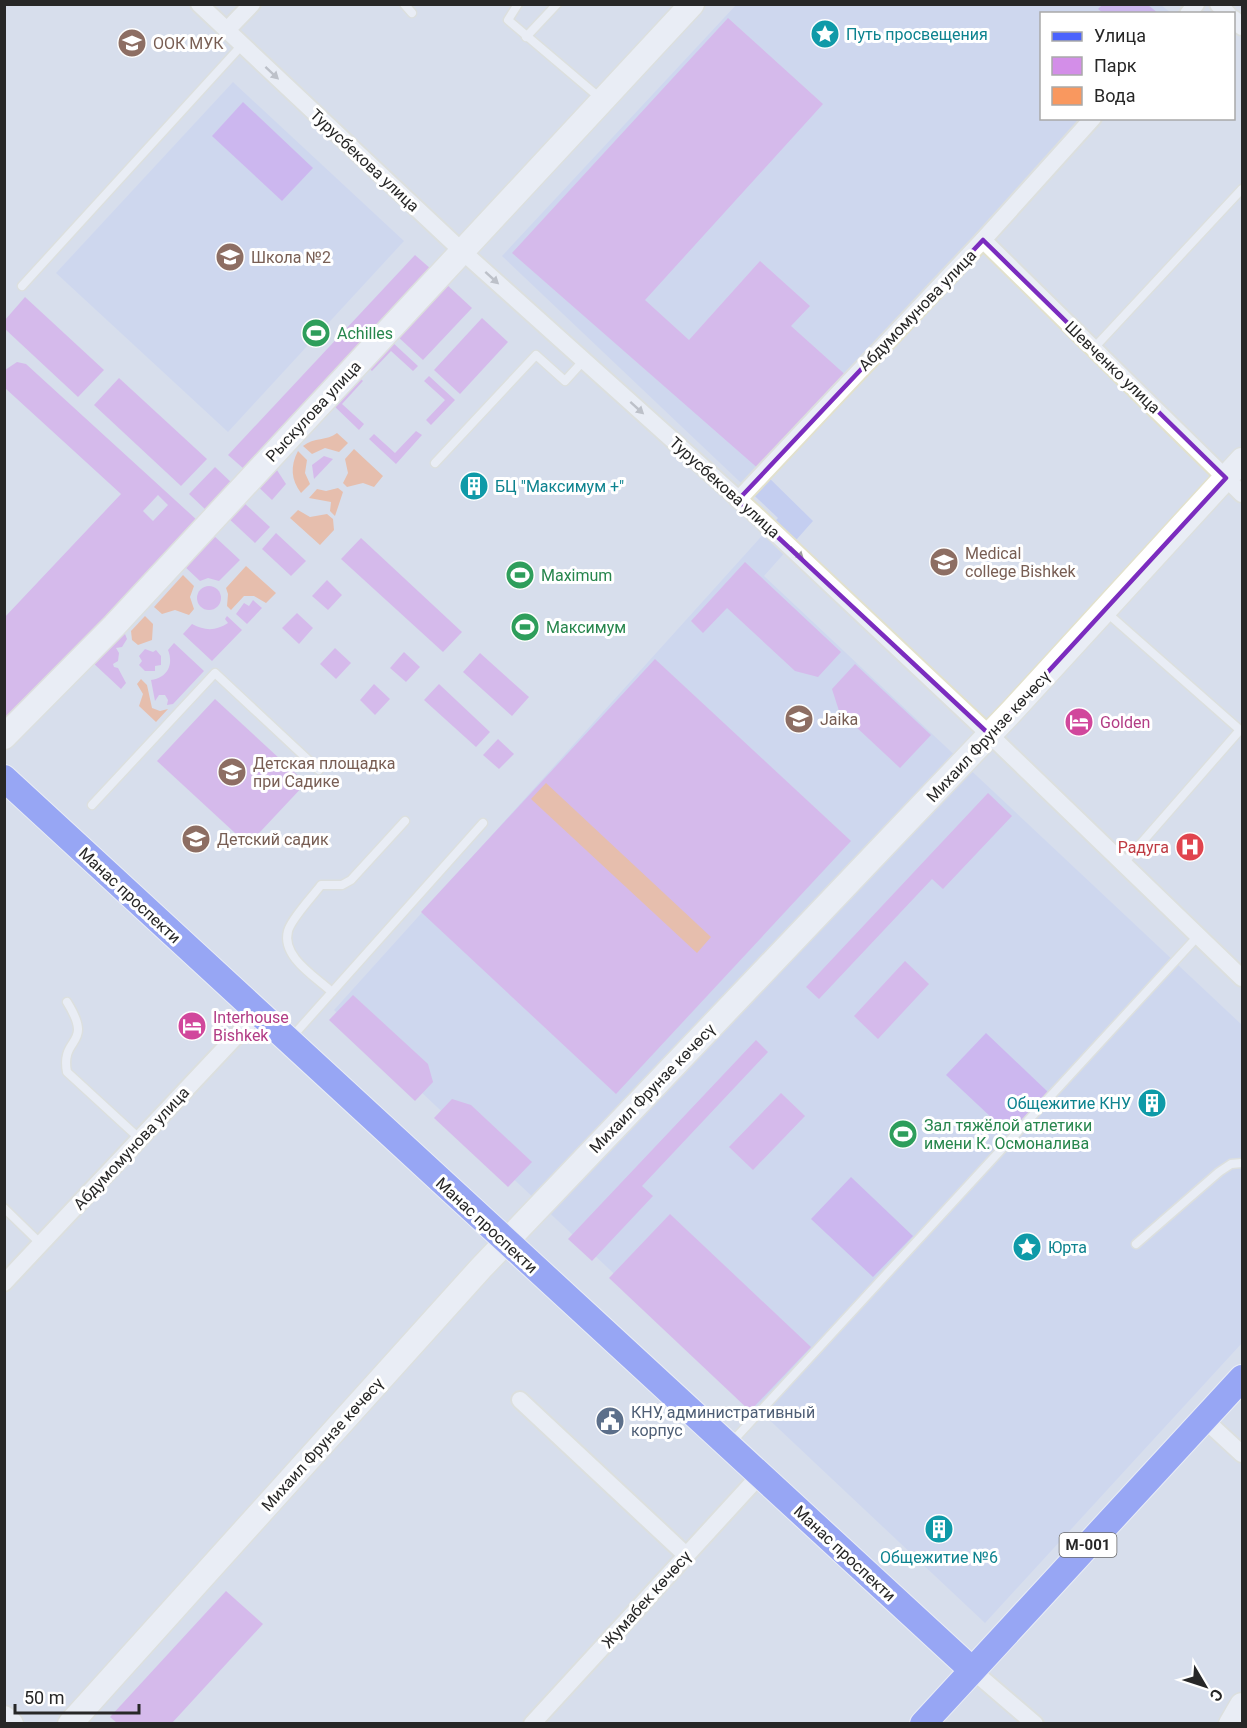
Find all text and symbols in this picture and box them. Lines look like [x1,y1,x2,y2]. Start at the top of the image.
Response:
legend [1040,12,1235,120]
place icon: Путь просвещения [809,18,841,50]
place label: Путь просвещения [846,25,988,44]
text: Улица [1094,25,1146,46]
school or university icon: ООК МУК [116,27,148,59]
place label: ООК МУК [153,34,224,53]
text: Парк [1094,55,1137,76]
one-way arrow [265,66,279,80]
text: Вода [1094,85,1136,106]
street label: Турусбекова улица [306,105,423,216]
school or university icon: Школа №2 [214,241,246,273]
street label: Абдумомунова улица [855,246,980,375]
place label: Школа №2 [251,248,331,267]
one-way arrow [484,271,499,284]
sports icon: Achilles [300,317,332,349]
street label: Шевченко улица [1061,317,1164,417]
place label: Achilles [337,324,393,343]
street label: Рыскулова улица [262,357,365,466]
one-way arrow [629,401,644,414]
street label: Турусбекова улица [666,433,784,542]
building icon: БЦ "Максимум +" [458,470,490,502]
place label: БЦ "Максимум +" [495,477,624,496]
place label: Medical college Bishkek [965,544,1077,581]
one-way arrow [789,546,803,560]
school or university icon: Medical college Bishkek [928,546,960,578]
sports icon: Maximum [504,559,536,591]
place label: Maximum [541,566,612,585]
sports icon: Максимум [509,611,541,643]
place label: Максимум [546,618,626,637]
street label: Михаил Фрунзе көчөсү [923,667,1054,806]
school or university icon: Jaika [783,703,815,735]
hotel icon: Golden [1063,706,1095,738]
place label: Jaika [820,710,858,729]
place label: Golden [1100,713,1150,732]
place label: Детская площадка при Садике [253,754,396,791]
school or university icon: Детская площадка при Садике [216,756,248,788]
school or university icon: Детский садик [180,823,212,855]
place label: Детский садик [217,830,329,849]
hospital icon: Радуга [1174,831,1206,863]
place label: Радуга [1118,838,1169,857]
street label: Манас проспекти [75,843,184,947]
place label: Interhouse Bishkek [213,1008,289,1045]
hotel icon: Interhouse Bishkek [176,1010,208,1042]
street label: Михаил Фрунзе көчөсү [586,1020,719,1157]
street label: Абдумомунова улица [70,1083,193,1214]
building icon: Общежитие КНУ [1136,1087,1168,1119]
place label: Общежитие КНУ [1007,1094,1131,1113]
place label: Зал тяжёлой атлетики имени К. Осмоналива [924,1116,1092,1153]
sports icon: Зал тяжёлой атлетики имени К. Осмоналива [887,1118,919,1150]
street label: Манас проспекти [432,1173,541,1277]
place icon: Юрта [1011,1231,1043,1263]
place label: Юрта [1048,1238,1087,1257]
street label: Михаил Фрунзе көчөсү [258,1374,387,1515]
place label: КНУ, административный корпус [631,1403,815,1440]
public building icon: КНУ, административный корпус [594,1405,626,1437]
street label: Манас проспекти [790,1501,899,1605]
building icon: Общежитие №6 [923,1513,955,1545]
road number: М-001 [1060,1533,1116,1557]
street label: Жумабек көчөсү [598,1547,695,1652]
place label: Общежитие №6 [880,1548,998,1567]
north arrow [1175,1656,1235,1716]
scale bar [15,1677,140,1715]
text: С [1206,1685,1227,1705]
text: 50 m [24,1687,64,1708]

